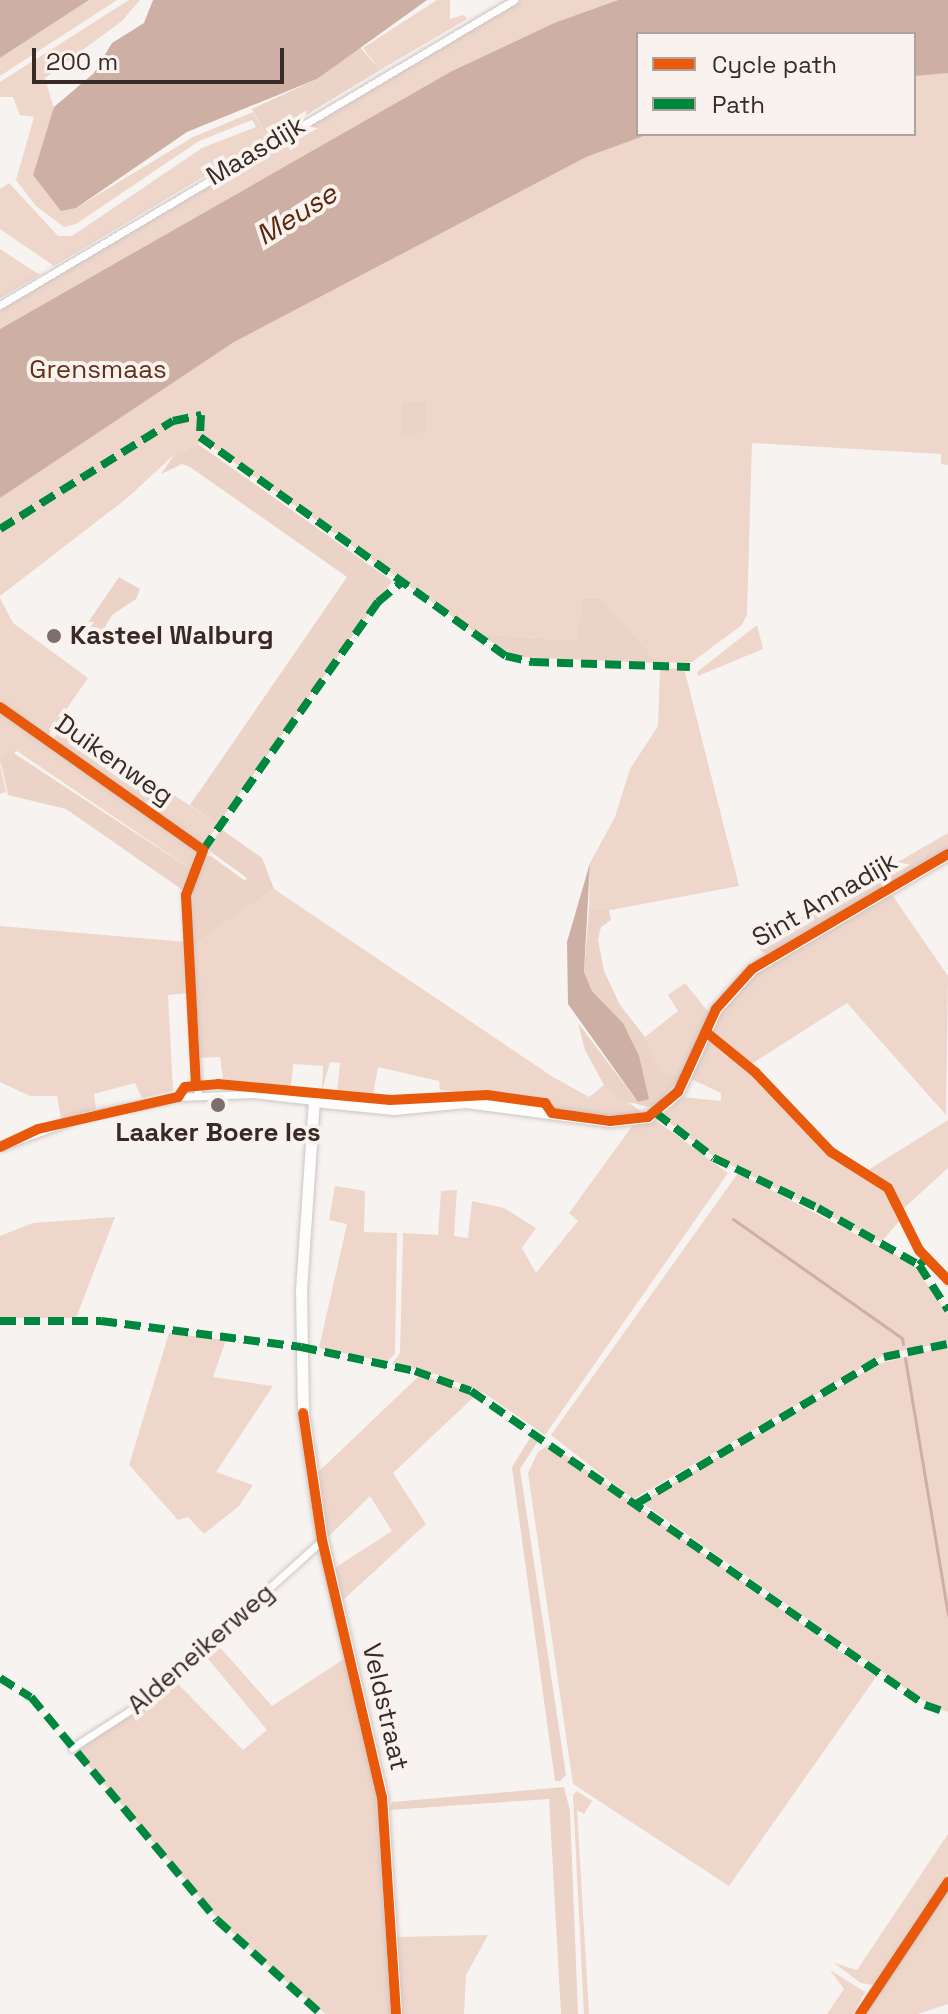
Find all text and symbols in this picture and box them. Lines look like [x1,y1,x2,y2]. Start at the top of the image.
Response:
scale bar [36,32,288,82]
legend [636,32,916,136]
text: 200 m [46,46,118,77]
text: Cycle path [712,49,837,80]
text: Path [712,89,765,120]
street label: Maasdijk [201,109,311,193]
water label: Meuse [249,176,343,252]
park label: Grensmaas [29,354,167,386]
place label: Kasteel Walburg [70,620,274,652]
marker: Kasteel Walburg [45,627,63,645]
street label: Duikenweg [49,708,179,812]
street label: Sint Annadijk [747,846,903,954]
marker: Laaker Boere Ies [209,1096,227,1114]
place label: Laaker Boere Ies [115,1117,321,1149]
street label: Aldeneikerweg [121,1577,281,1721]
street label: Veldstraat [355,1640,415,1774]

